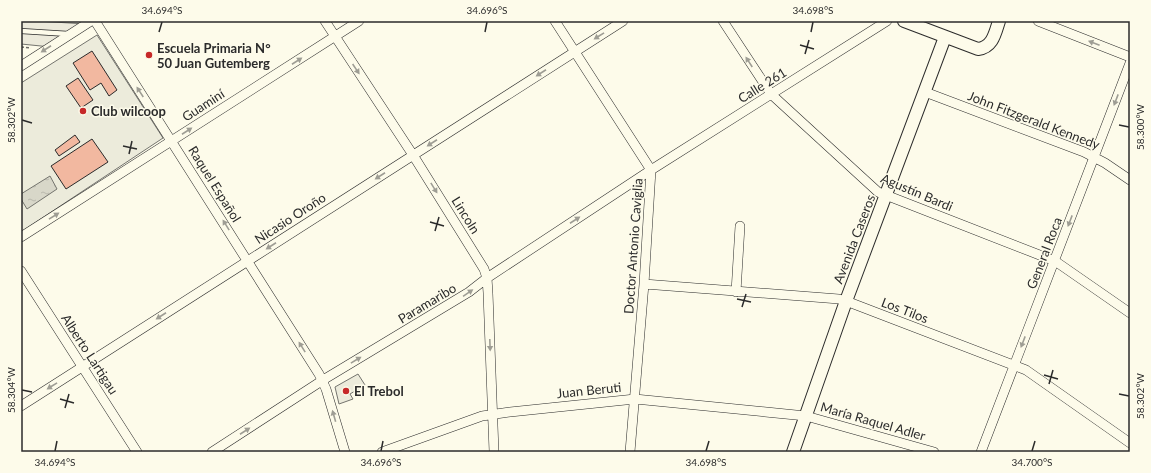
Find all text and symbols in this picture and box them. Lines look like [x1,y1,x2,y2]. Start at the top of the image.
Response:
text: 34.694°S [142,4,182,16]
text: 34.696°S [467,4,507,16]
text: 34.698°S [793,4,833,16]
one-way arrow [593,33,604,40]
one-way arrow [1087,39,1099,45]
place label: Escuela Primaria N° 50 Juan Gutemberg [157,40,271,71]
one-way arrow [41,46,52,53]
marker: Escuela Primaria N° 50 Juan Gutemberg [144,50,154,60]
one-way arrow [746,56,753,68]
one-way arrow [292,57,302,65]
one-way arrow [353,64,360,75]
street label: Calle 261 [735,64,789,106]
one-way arrow [536,69,546,77]
street label: Guaminí [179,85,228,125]
one-way arrow [137,86,144,98]
street label: John Fitzgerald Kennedy [966,87,1103,153]
one-way arrow [1113,94,1119,106]
text: 58.302°W [5,96,17,143]
place label: Club wilcoop [91,103,166,119]
text: 58.300°W [1134,103,1146,150]
marker: Club wilcoop [78,106,88,116]
one-way arrow [182,127,192,135]
one-way arrow [427,139,437,147]
street label: Raquel Español [185,143,245,225]
street label: Agustín Bardi [879,170,955,214]
one-way arrow [375,172,385,180]
street label: Doctor Antonio Caviglia [620,178,646,314]
one-way arrow [430,183,438,193]
street label: Nicasio Oroño [251,189,329,247]
street label: Avenida Caseros [830,192,878,286]
street label: Lincoln [448,193,484,237]
one-way arrow [49,212,59,220]
street label: General Roca [1023,215,1065,291]
one-way arrow [570,216,580,224]
one-way arrow [1067,216,1073,228]
one-way arrow [222,219,229,231]
one-way arrow [266,242,276,250]
street label: Paramaribo [395,279,459,327]
one-way arrow [462,289,473,297]
street label: Los Tilos [879,294,931,326]
street label: Alberto Lartigau [58,311,122,397]
one-way arrow [156,312,166,320]
one-way arrow [1020,337,1026,349]
one-way arrow [487,339,493,352]
one-way arrow [299,341,306,353]
one-way arrow [350,357,362,364]
text: 58.304°W [5,366,17,413]
text: 58.302°W [1134,372,1146,419]
street label: Juan Beruti [556,379,622,401]
one-way arrow [47,382,57,390]
place label: El Trebol [354,383,404,399]
marker: El Trebol [341,386,351,396]
street label: María Raquel Adler [819,398,928,444]
one-way arrow [331,410,337,422]
one-way arrow [240,427,250,435]
text: 34.694°S [35,456,75,468]
text: 34.696°S [361,456,401,468]
text: 34.698°S [686,456,726,468]
text: 34.700°S [1012,456,1052,468]

